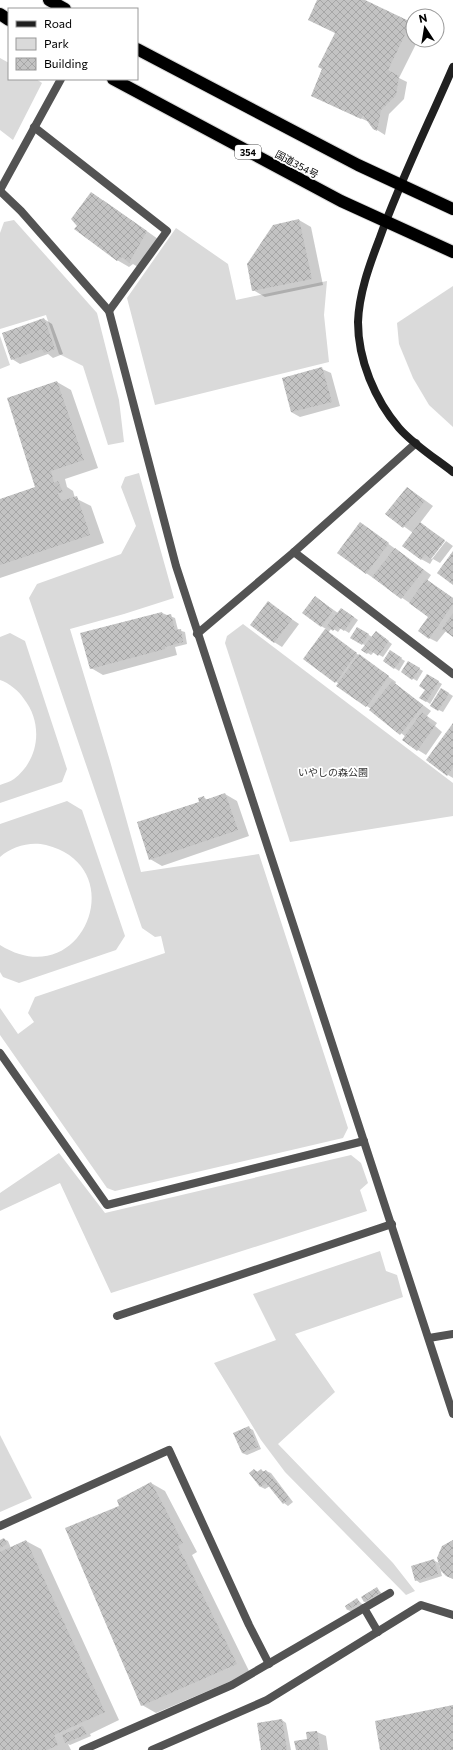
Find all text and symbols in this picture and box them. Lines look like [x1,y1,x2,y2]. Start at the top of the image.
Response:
legend [8,8,138,80]
north arrow [405,8,445,48]
text: N [417,11,428,25]
text: Road [44,16,72,30]
text: Park [44,36,70,50]
text: Building [44,56,88,70]
road number: 354 [235,145,261,159]
street label: 国道354号 [273,148,321,180]
park label: いやしの森公園 [298,766,368,778]

